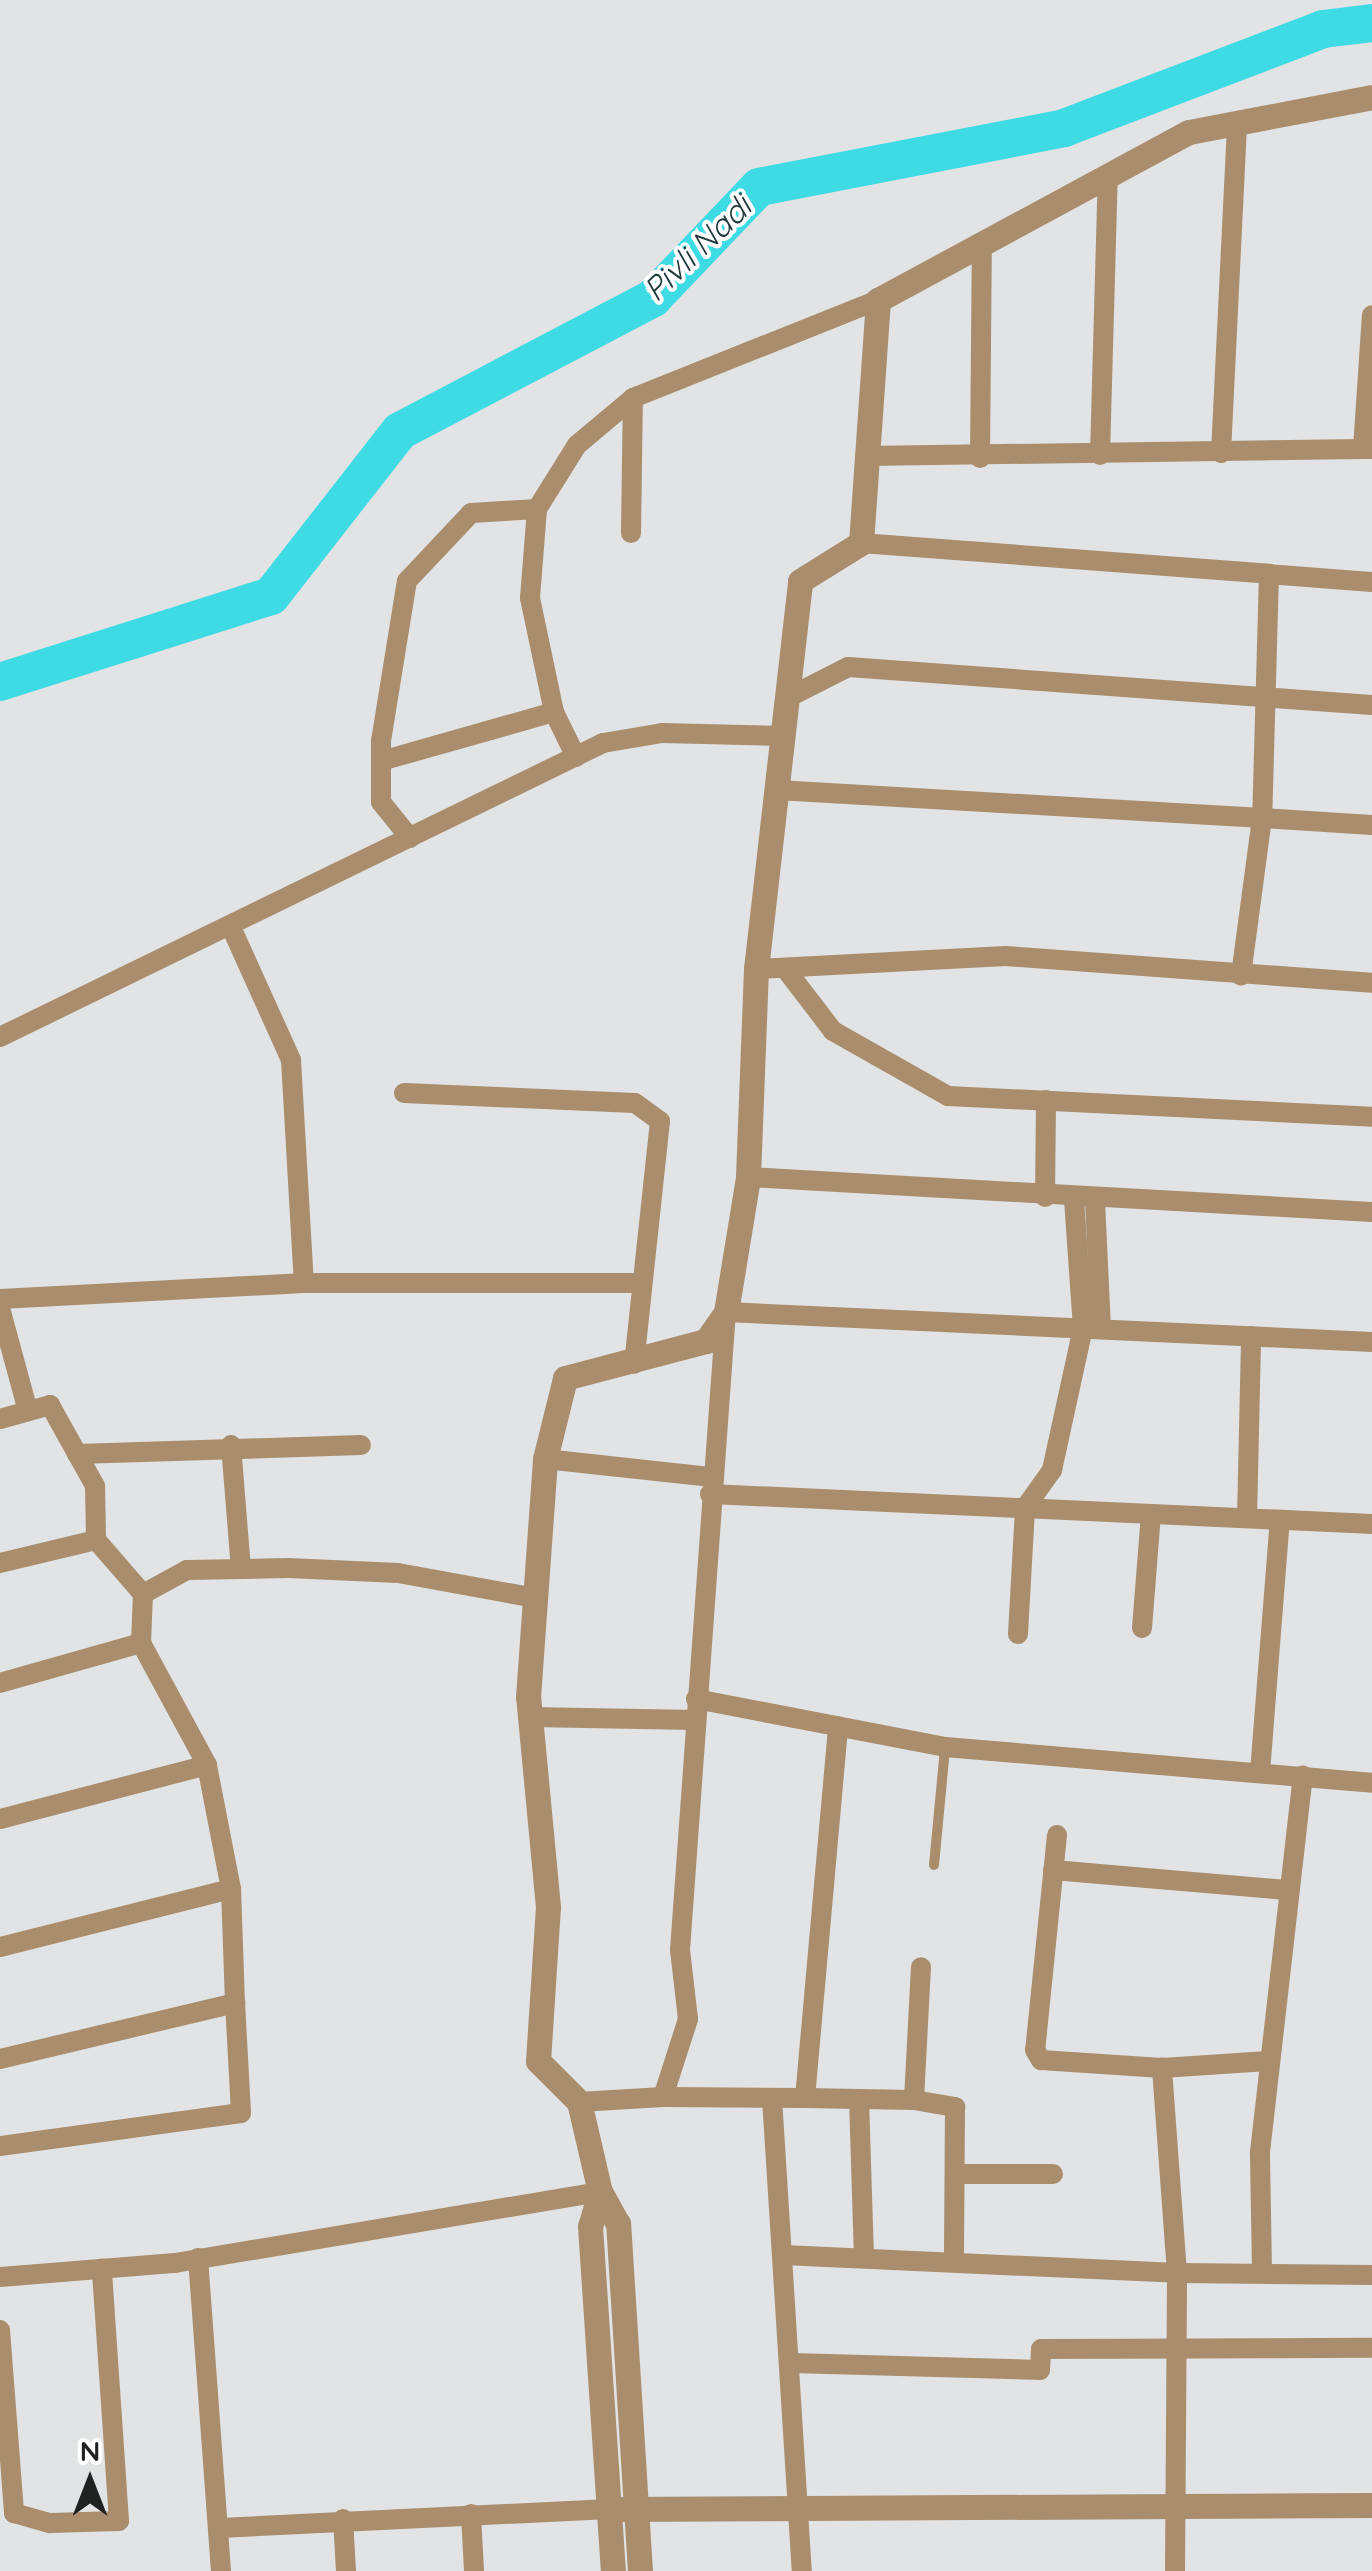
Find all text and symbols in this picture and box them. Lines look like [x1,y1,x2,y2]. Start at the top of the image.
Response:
water label: Pivli Nadi [635,187,759,309]
north arrow [40,2431,140,2531]
text: N [80,2433,100,2468]

